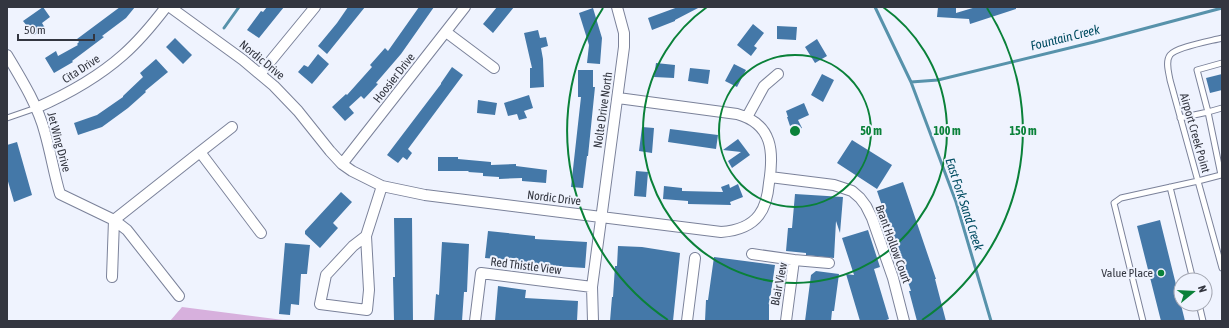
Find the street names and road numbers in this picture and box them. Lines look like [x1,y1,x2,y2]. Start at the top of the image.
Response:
street label: Nordic Drive [237,38,287,82]
street label: Hoosier Drive [370,50,418,106]
street label: Cita Drive [60,52,102,86]
street label: Nolte Drive North [591,71,615,149]
street label: Airport Creek Point [1177,92,1213,175]
street label: Jet Wing Drive [44,110,74,174]
street label: Nordic Drive [526,188,582,208]
street label: Brant Hollow Court [872,203,914,286]
street label: Red Thistle View [490,255,562,277]
street label: Blair View [768,261,790,307]

